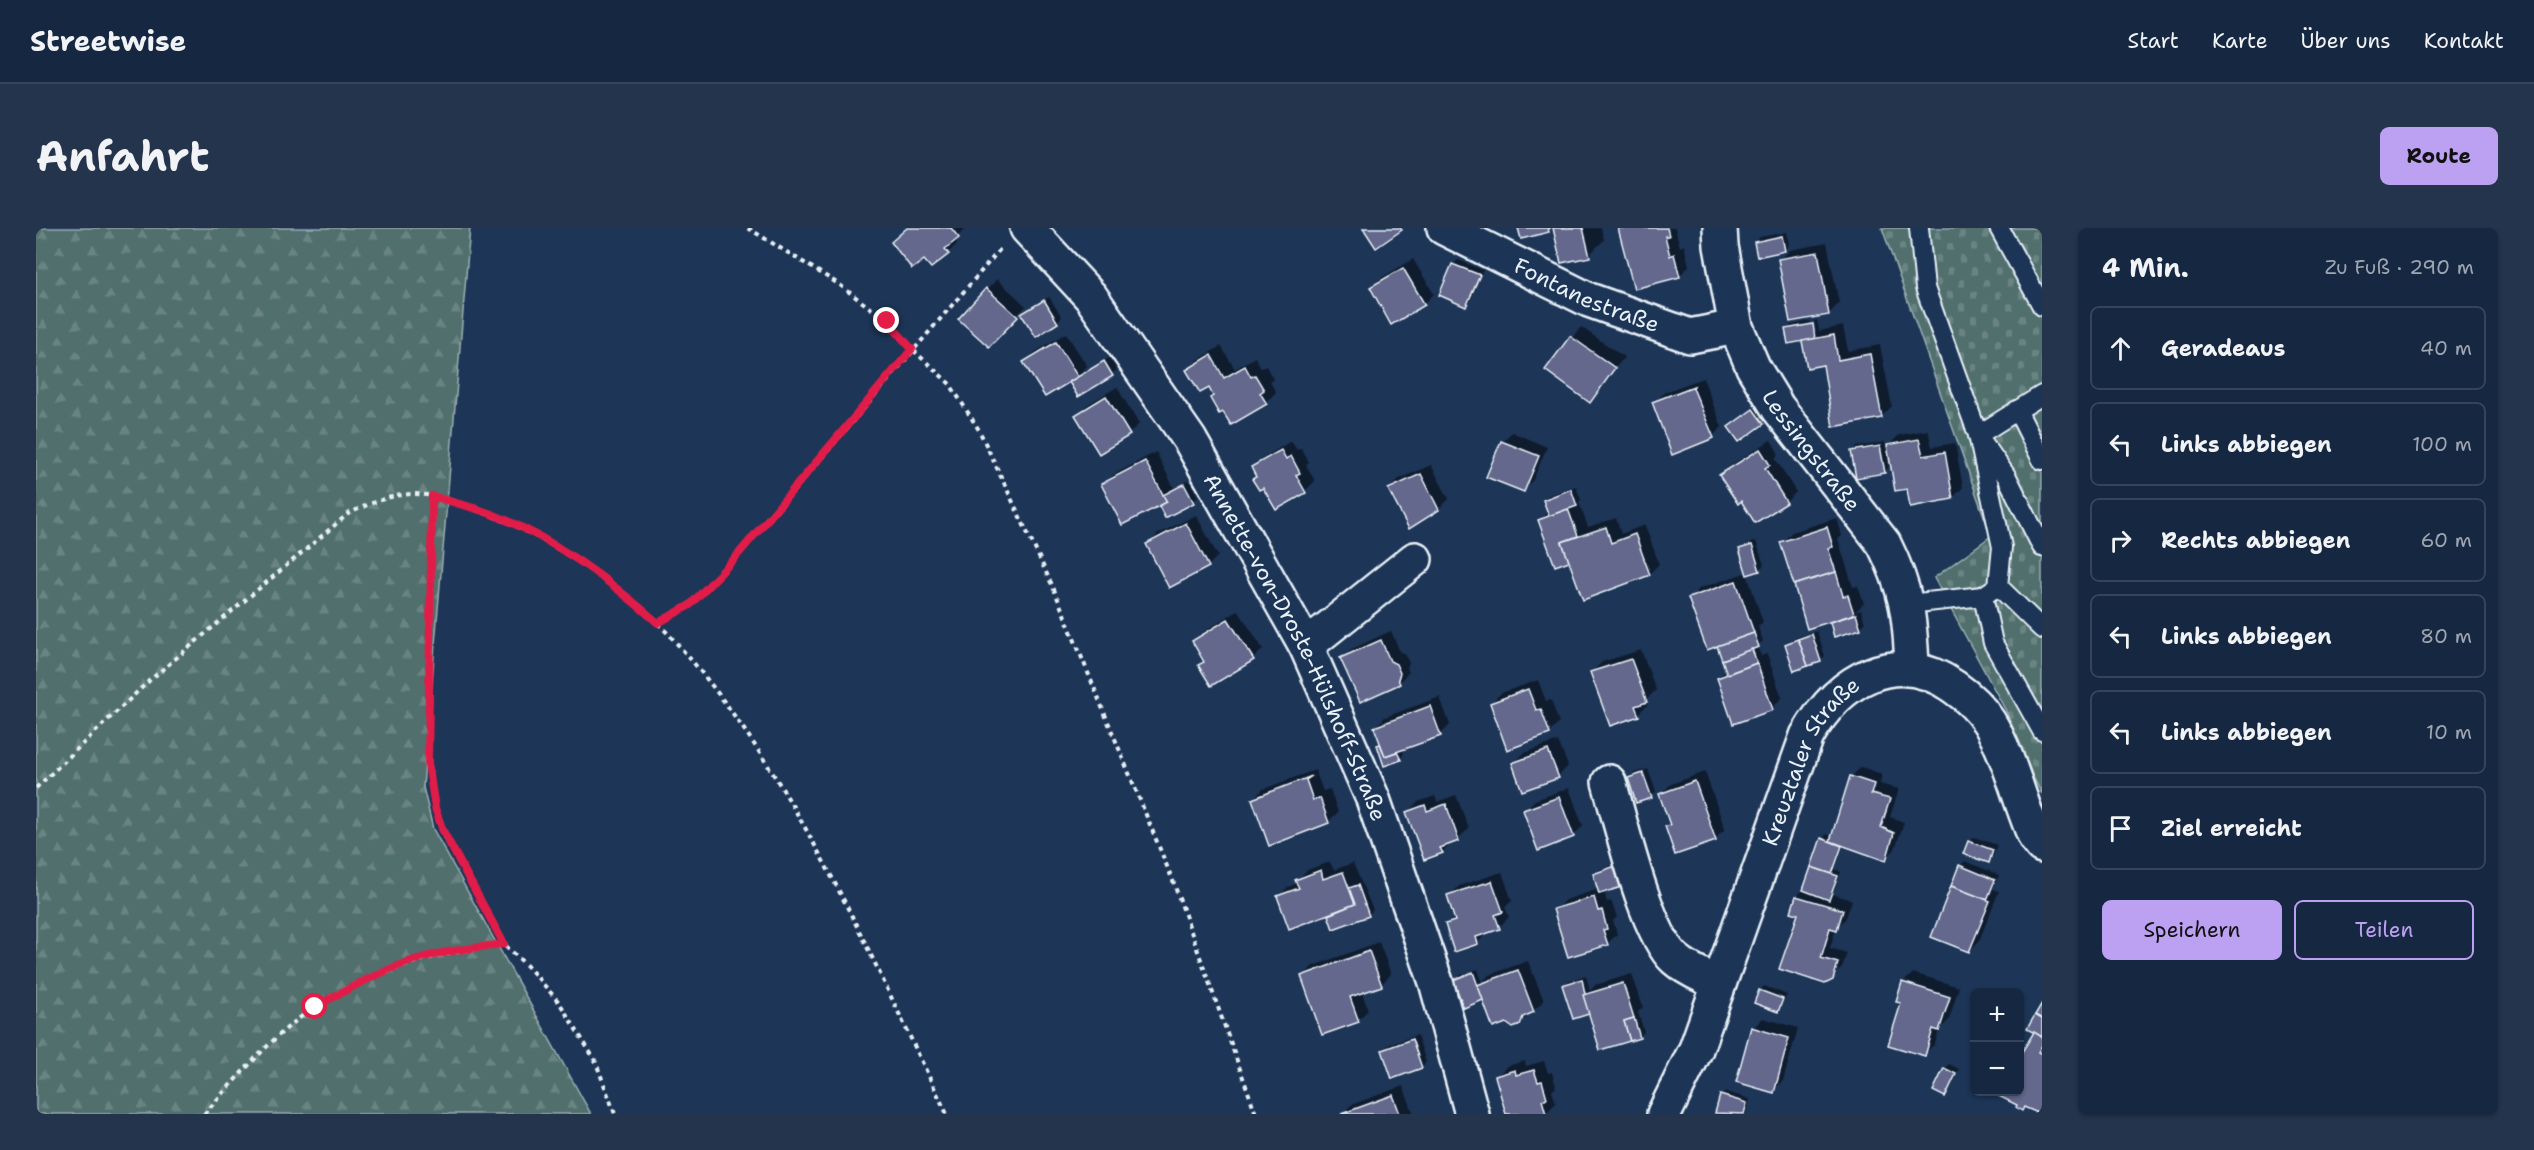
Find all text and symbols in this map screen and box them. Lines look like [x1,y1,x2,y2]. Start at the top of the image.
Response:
text: Streetwise [30,22,186,60]
text: Start [2128,27,2179,55]
text: Karte [2212,27,2268,55]
text: Über uns [2301,27,2391,55]
text: Kontakt [2424,27,2504,55]
button: Route [2380,127,2498,185]
text: Anfahrt [36,128,209,184]
text: 4 Min. [2102,250,2189,285]
street label: Fontanestraße [1509,251,1663,339]
text: Zu Fuß · 290 m [2325,254,2474,280]
route end [873,307,899,333]
icon: ahead [2104,332,2137,365]
text: Geradeaus [2161,334,2285,363]
text: 40 m [2420,335,2472,361]
street label: Lessingstraße [1755,384,1867,518]
icon: left [2104,428,2137,461]
text: Links abbiegen [2161,430,2332,459]
text: 100 m [2412,431,2472,457]
street label: Annette-von-Droste-Hülshoff-Straße [1197,468,1393,825]
icon: right [2104,524,2137,557]
text: Rechts abbiegen [2161,526,2350,555]
text: 60 m [2420,527,2472,553]
icon: left [2104,620,2137,653]
text: Links abbiegen [2161,622,2332,651]
text: 80 m [2420,623,2472,649]
street label: Kreuztaler Straße [1755,670,1865,850]
icon: left [2104,716,2137,749]
text: Links abbiegen [2161,718,2332,747]
text: 10 m [2426,719,2472,745]
icon: arrive [2104,812,2137,845]
text: Ziel erreicht [2161,814,2302,843]
button: Speichern [2102,900,2282,960]
button: Teilen [2294,900,2474,960]
map controls [1970,988,2024,1096]
button: + [1970,988,2024,1042]
route start [301,993,327,1019]
button: − [1970,1042,2024,1096]

